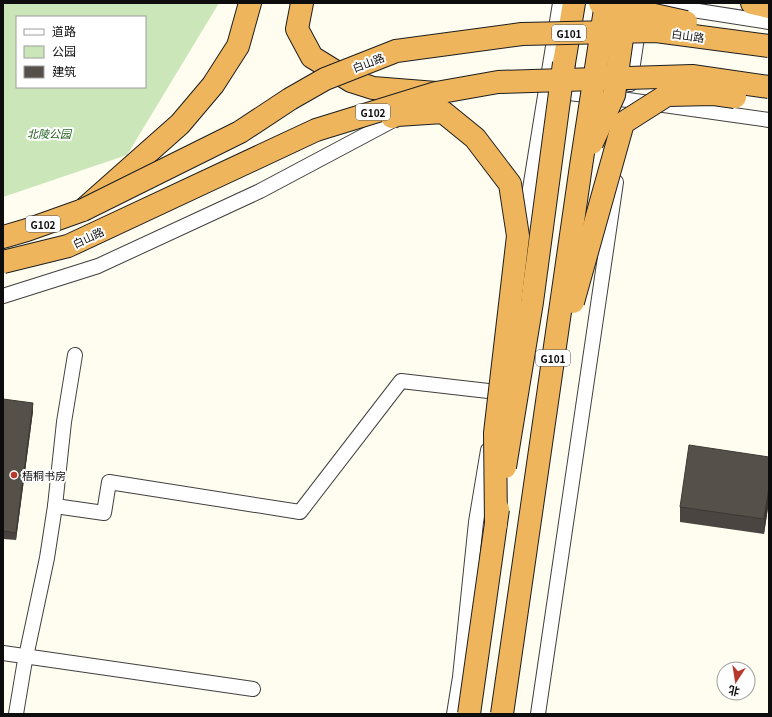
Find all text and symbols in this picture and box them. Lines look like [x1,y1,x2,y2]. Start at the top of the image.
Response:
legend [16,16,146,88]
text: 道路 [52,22,76,39]
road number: G101 [552,25,586,41]
street label: 白山路 [671,25,705,45]
text: 公园 [52,42,76,59]
street label: 白山路 [350,49,386,75]
text: 建筑 [52,62,76,79]
road number: G102 [356,104,390,120]
park label: 北陵公园 [27,125,73,141]
road number: G102 [26,216,60,232]
street label: 白山路 [70,223,106,251]
road number: G101 [536,350,570,366]
place label: 梧桐书房 [22,467,66,483]
marker: 梧桐书房 [9,470,19,480]
north arrow [716,661,756,701]
text: 北 [727,683,741,701]

